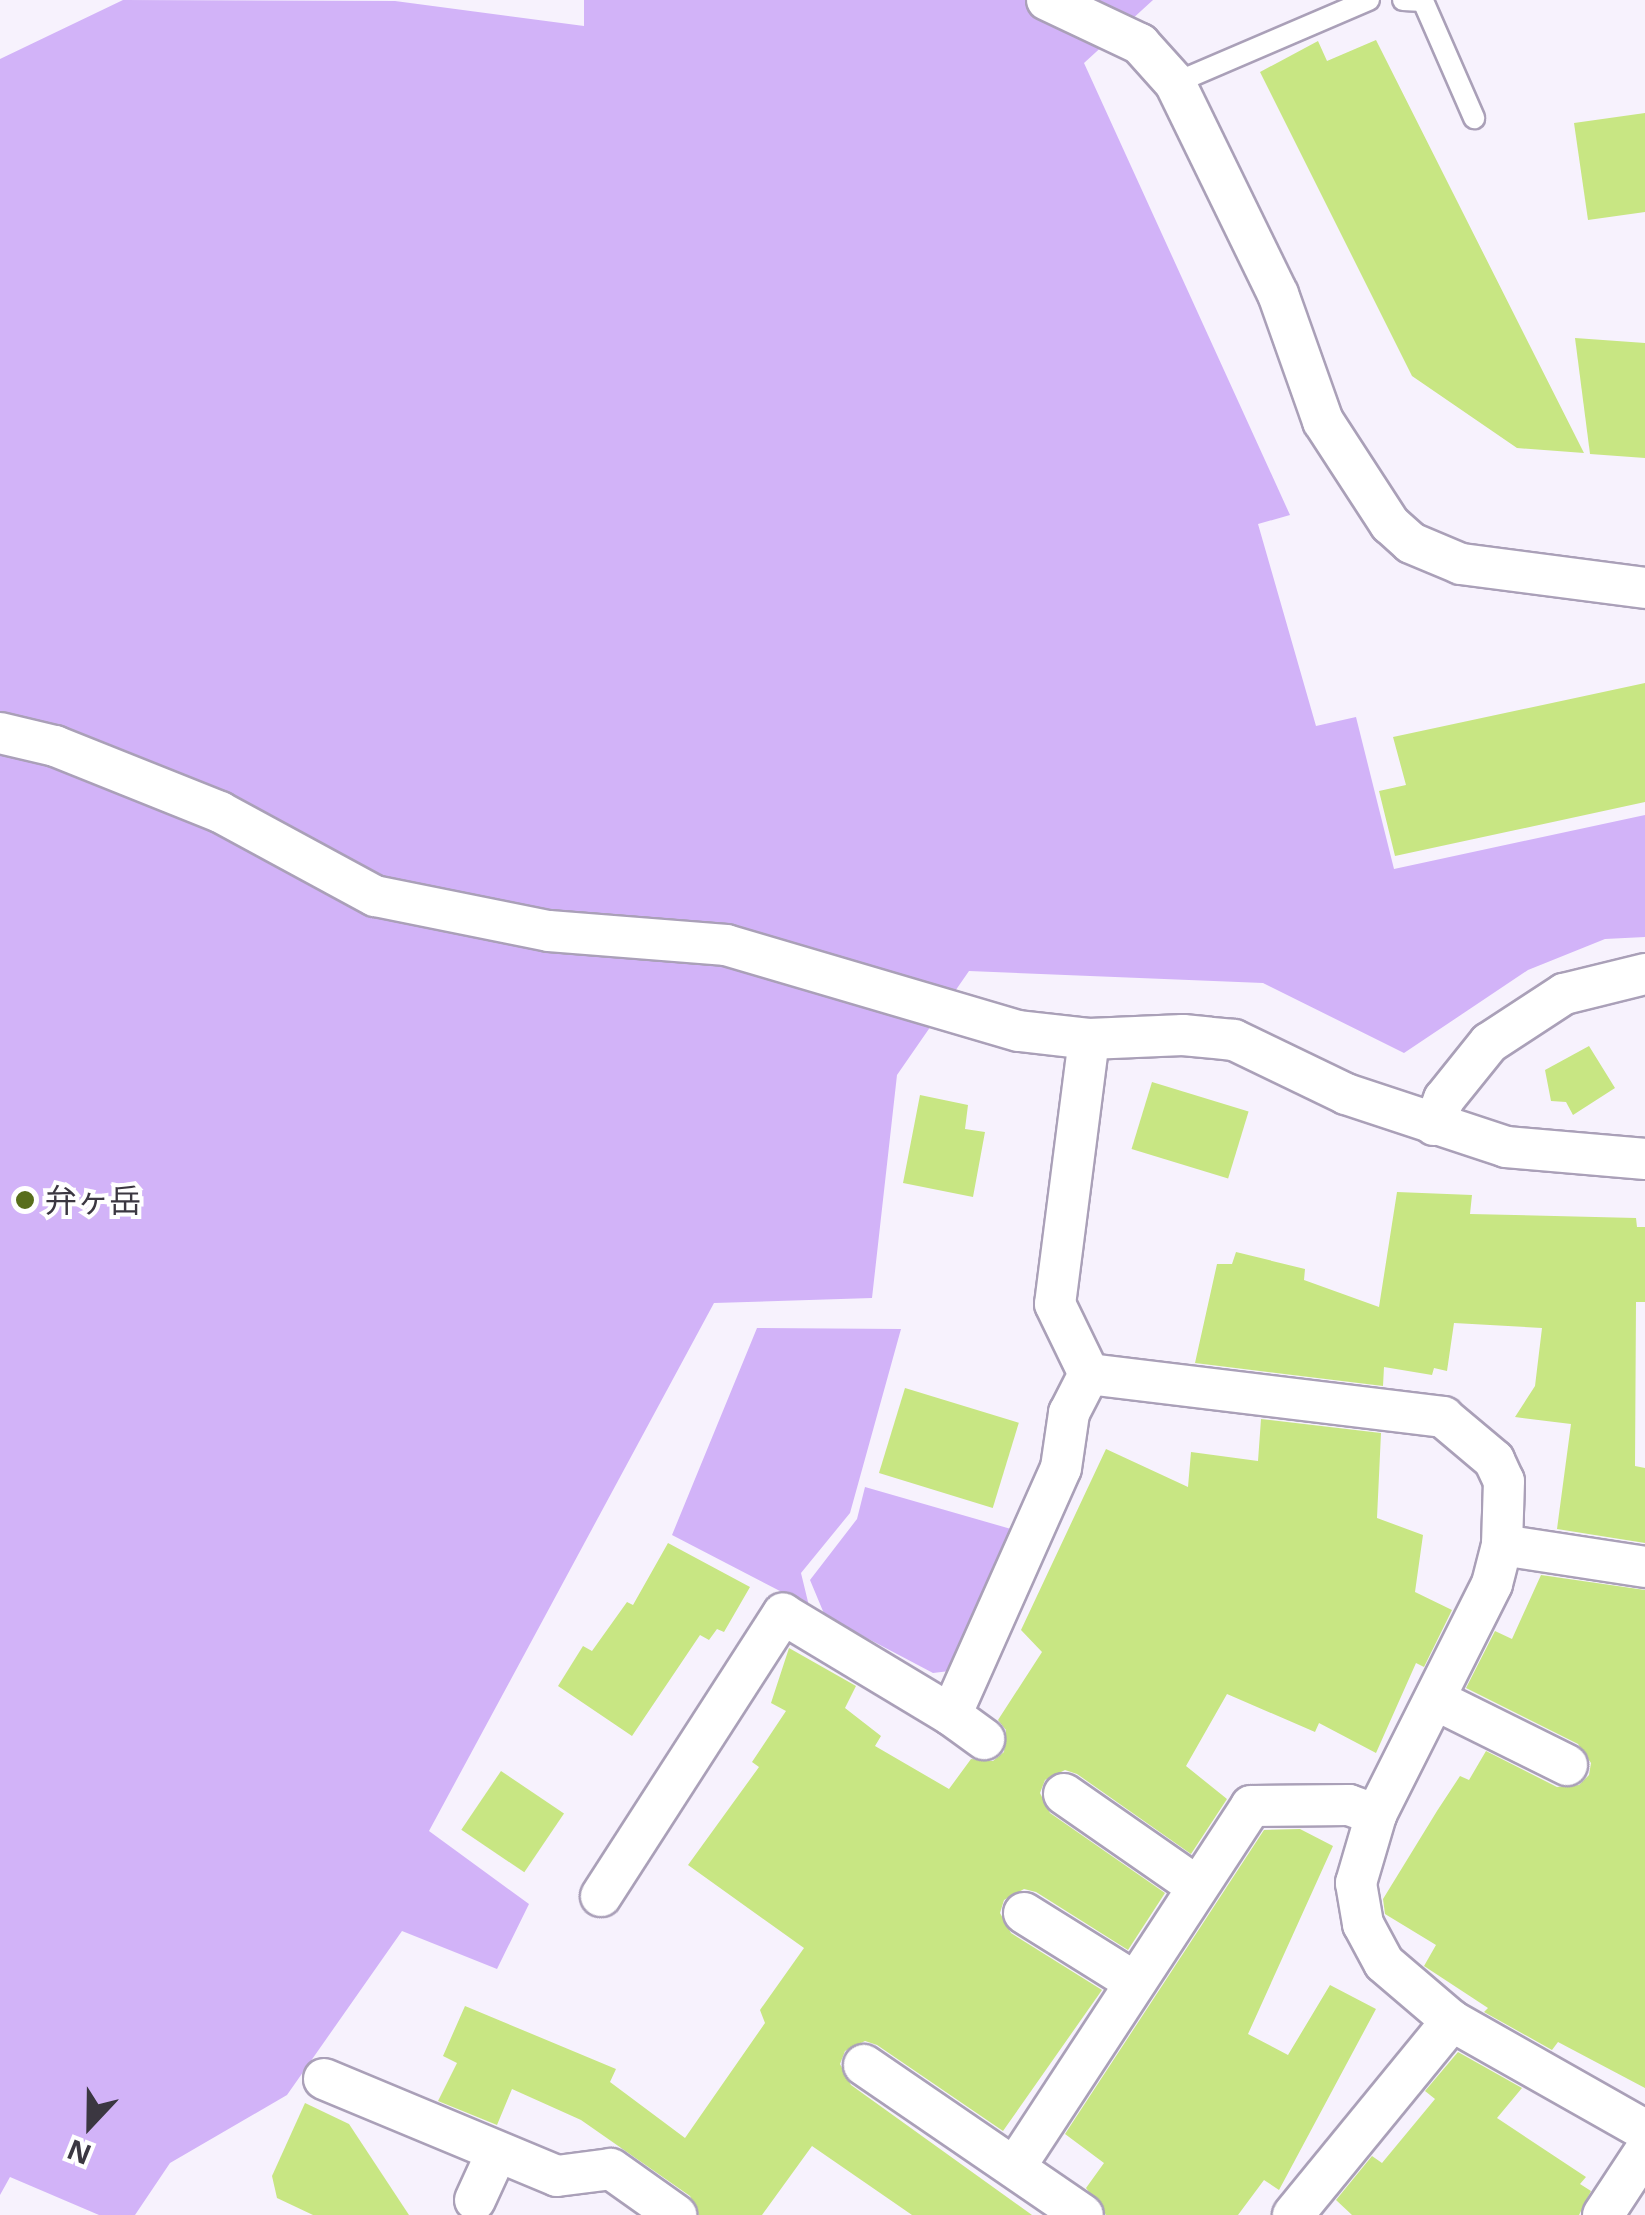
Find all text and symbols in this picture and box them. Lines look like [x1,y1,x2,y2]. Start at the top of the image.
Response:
place label: 弁ヶ岳 [45,1181,141,1219]
marker: 弁ヶ岳 [14,1189,36,1211]
north arrow [40,2075,140,2175]
text: N [61,2131,96,2175]

